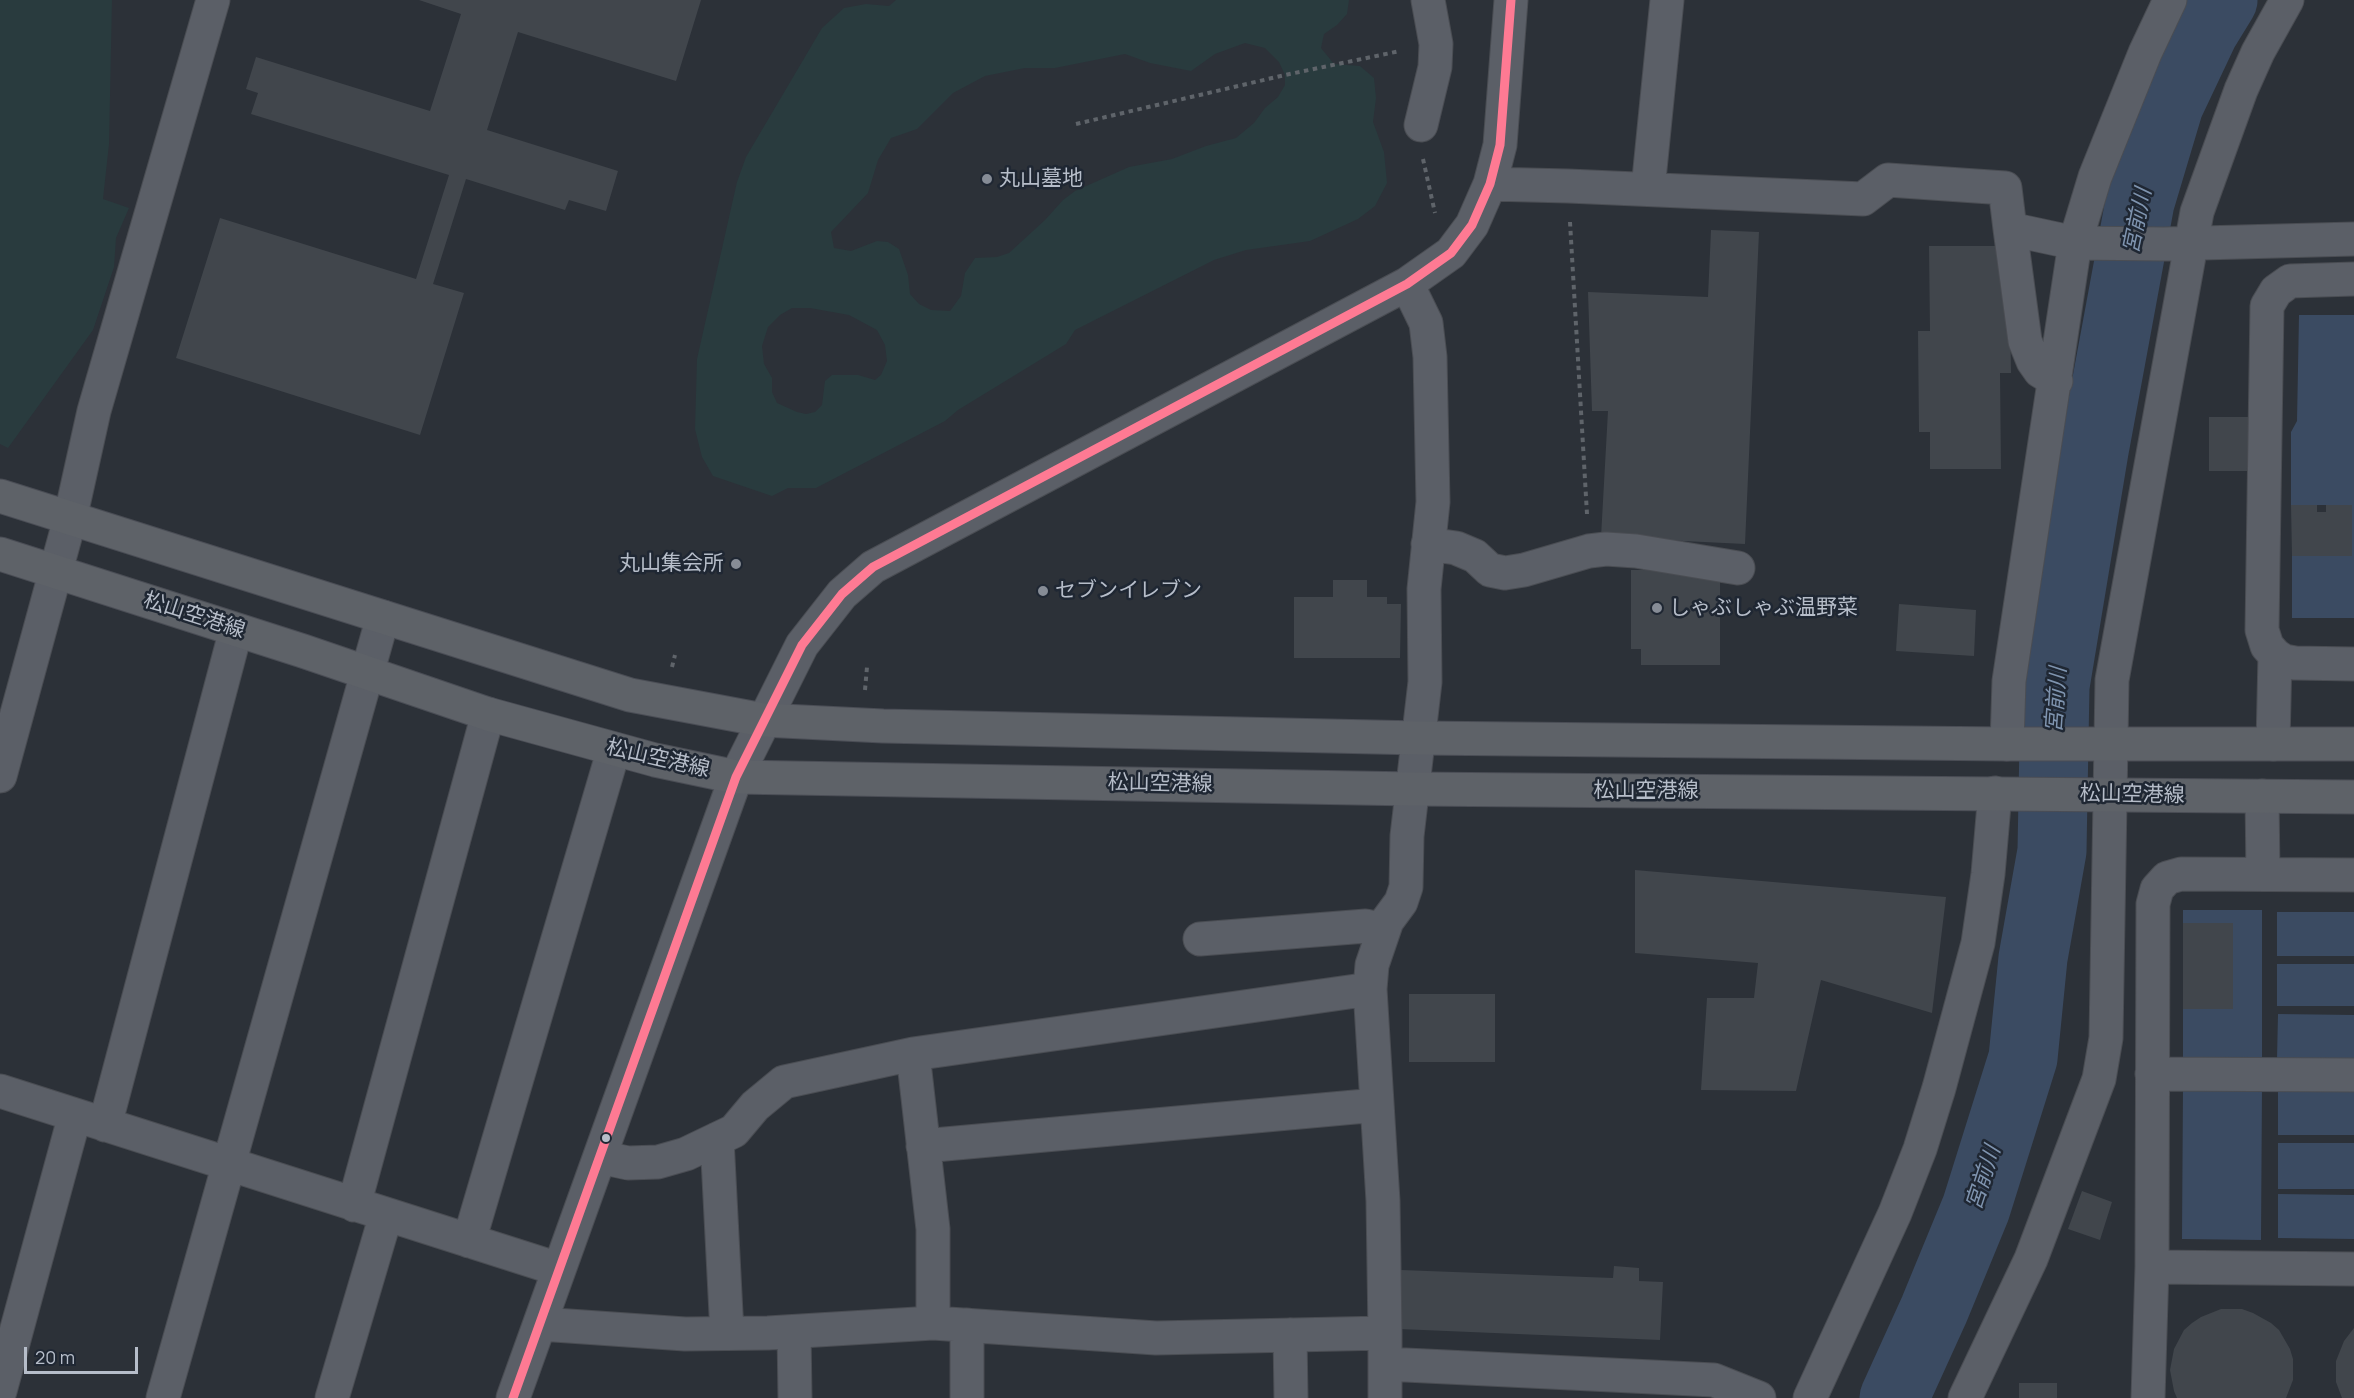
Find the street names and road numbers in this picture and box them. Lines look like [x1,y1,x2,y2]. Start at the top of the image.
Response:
street label: 松山空港線 [140,588,248,644]
street label: 松山空港線 [604,735,712,783]
street label: 松山空港線 [1107,770,1213,798]
street label: 松山空港線 [1594,778,1698,804]
street label: 松山空港線 [2079,781,2185,809]

